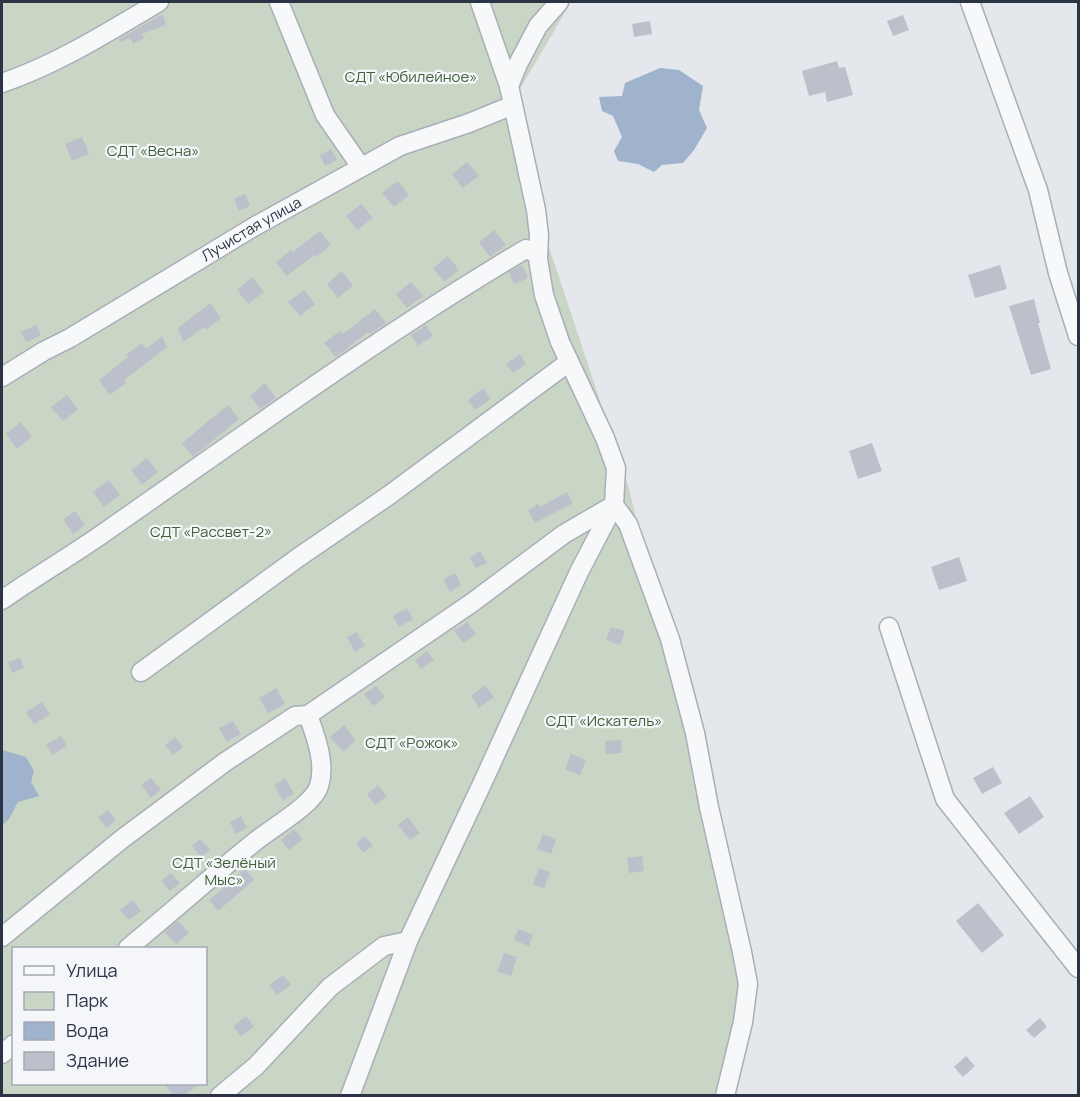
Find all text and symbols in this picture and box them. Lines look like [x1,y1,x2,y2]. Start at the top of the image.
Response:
park label: СДТ «Юбилейное» [345,66,477,87]
park label: СДТ «Весна» [107,140,199,161]
street label: Лучистая улица [197,192,305,266]
park label: СДТ «Рассвет-2» [150,521,272,542]
park label: СДТ «Искатель» [546,710,662,731]
park label: СДТ «Рожок» [365,732,459,753]
park label: СДТ «Зелёный Мыс» [172,852,276,890]
legend [12,947,207,1085]
text: Улица [66,958,118,982]
text: Парк [66,988,109,1012]
text: Вода [66,1018,108,1042]
text: Здание [66,1048,129,1072]

